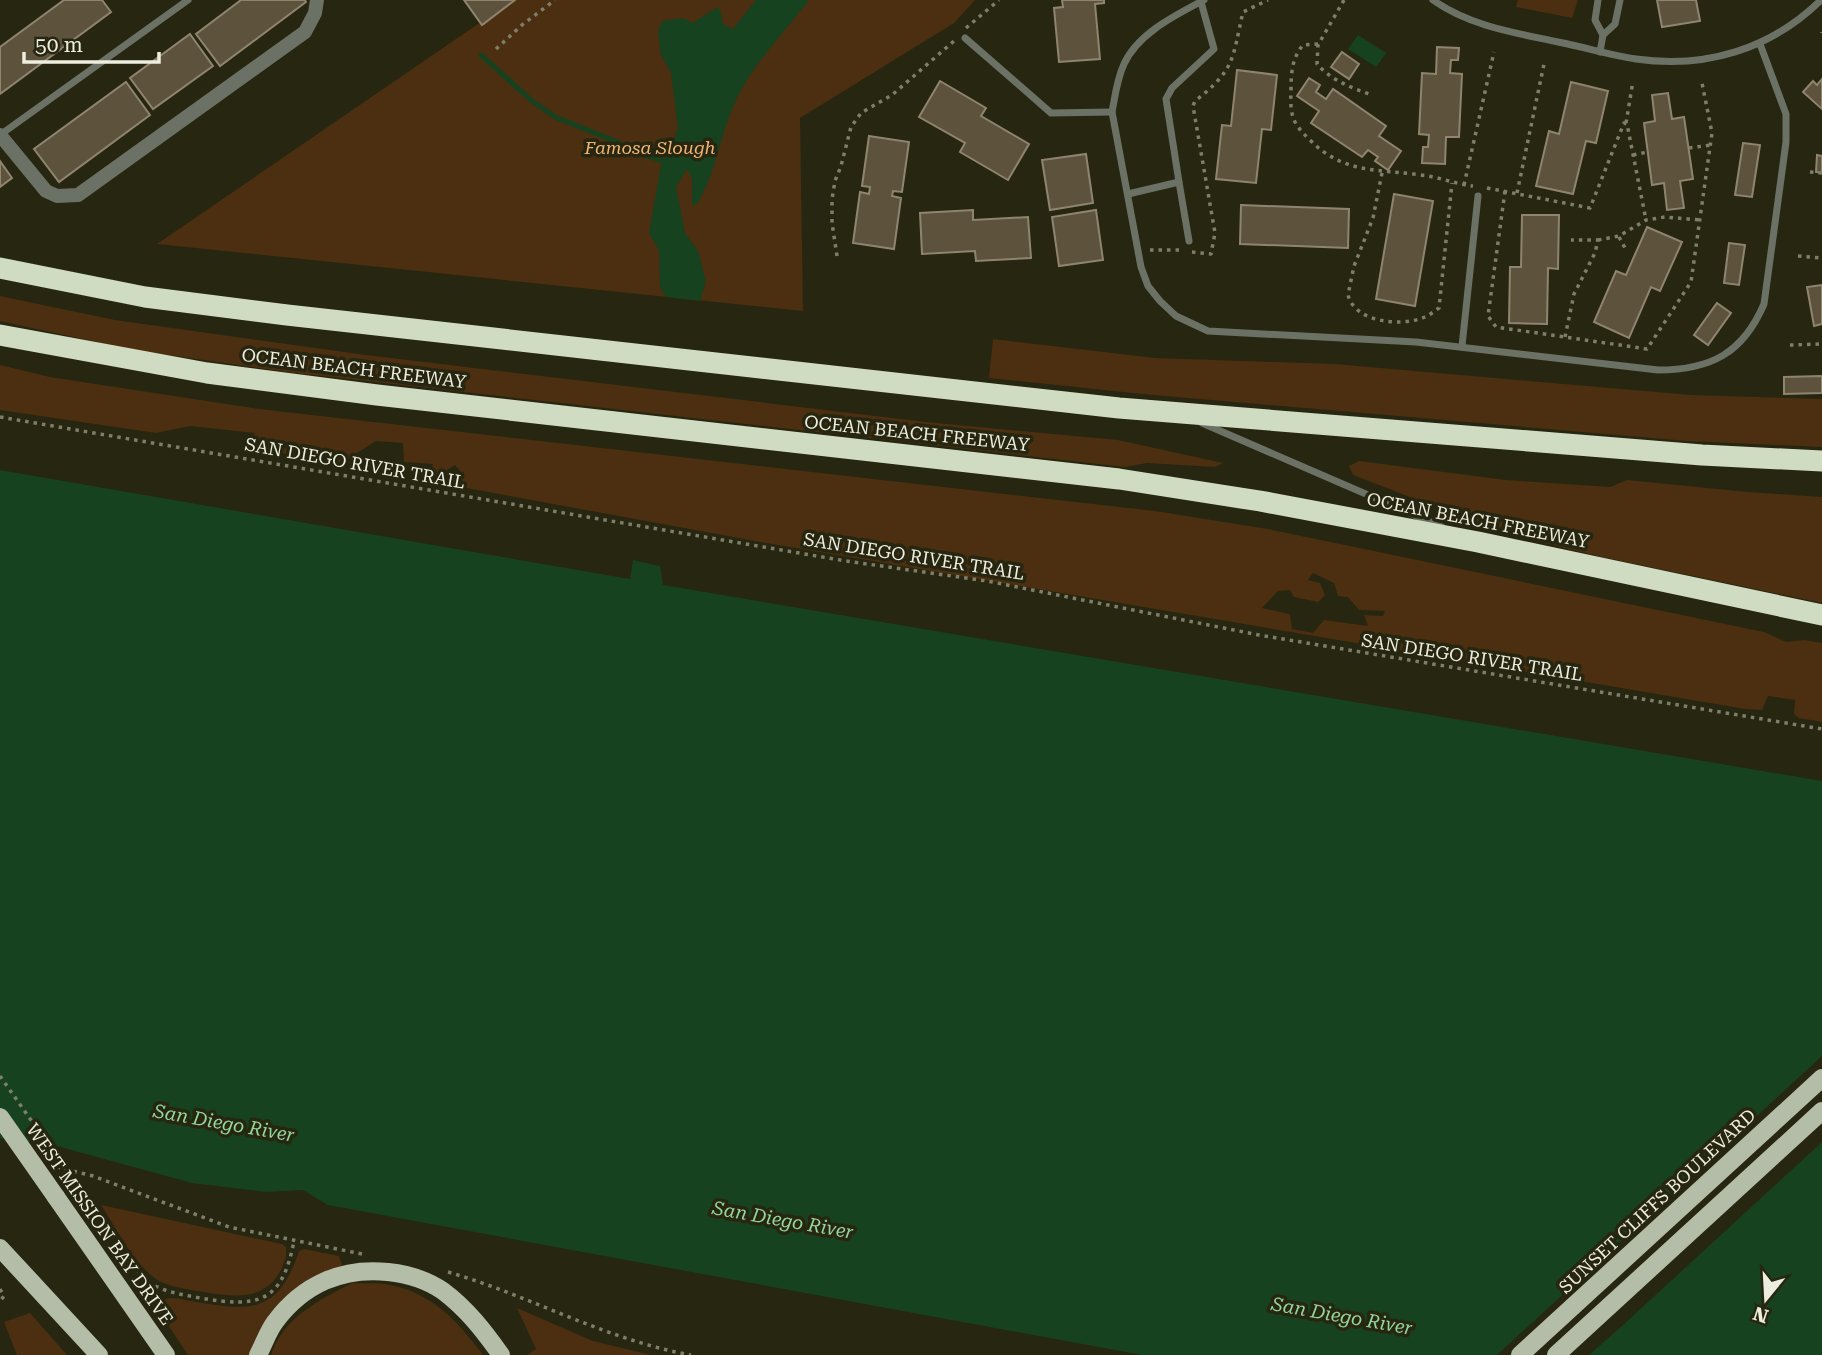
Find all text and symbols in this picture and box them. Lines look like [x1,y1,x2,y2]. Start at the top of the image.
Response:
scale bar [24,21,159,65]
text: 50 m [35,33,83,57]
park label: Famosa Slough [584,137,716,158]
street label: OCEAN BEACH FREEWAY [240,344,468,392]
street label: OCEAN BEACH FREEWAY [803,411,1031,455]
street label: SAN DIEGO RIVER TRAIL [243,433,467,493]
street label: OCEAN BEACH FREEWAY [1365,488,1592,552]
street label: SAN DIEGO RIVER TRAIL [802,528,1026,584]
street label: SAN DIEGO RIVER TRAIL [1360,629,1584,685]
water label: San Diego River [151,1099,296,1147]
street label: SUNSET CLIFFS BOULEVARD [1554,1104,1760,1298]
street label: WEST MISSION BAY DRIVE [22,1119,178,1329]
water label: San Diego River [710,1196,855,1244]
north arrow [1731,1264,1801,1334]
water label: San Diego River [1269,1292,1414,1340]
text: N [1750,1301,1771,1328]

